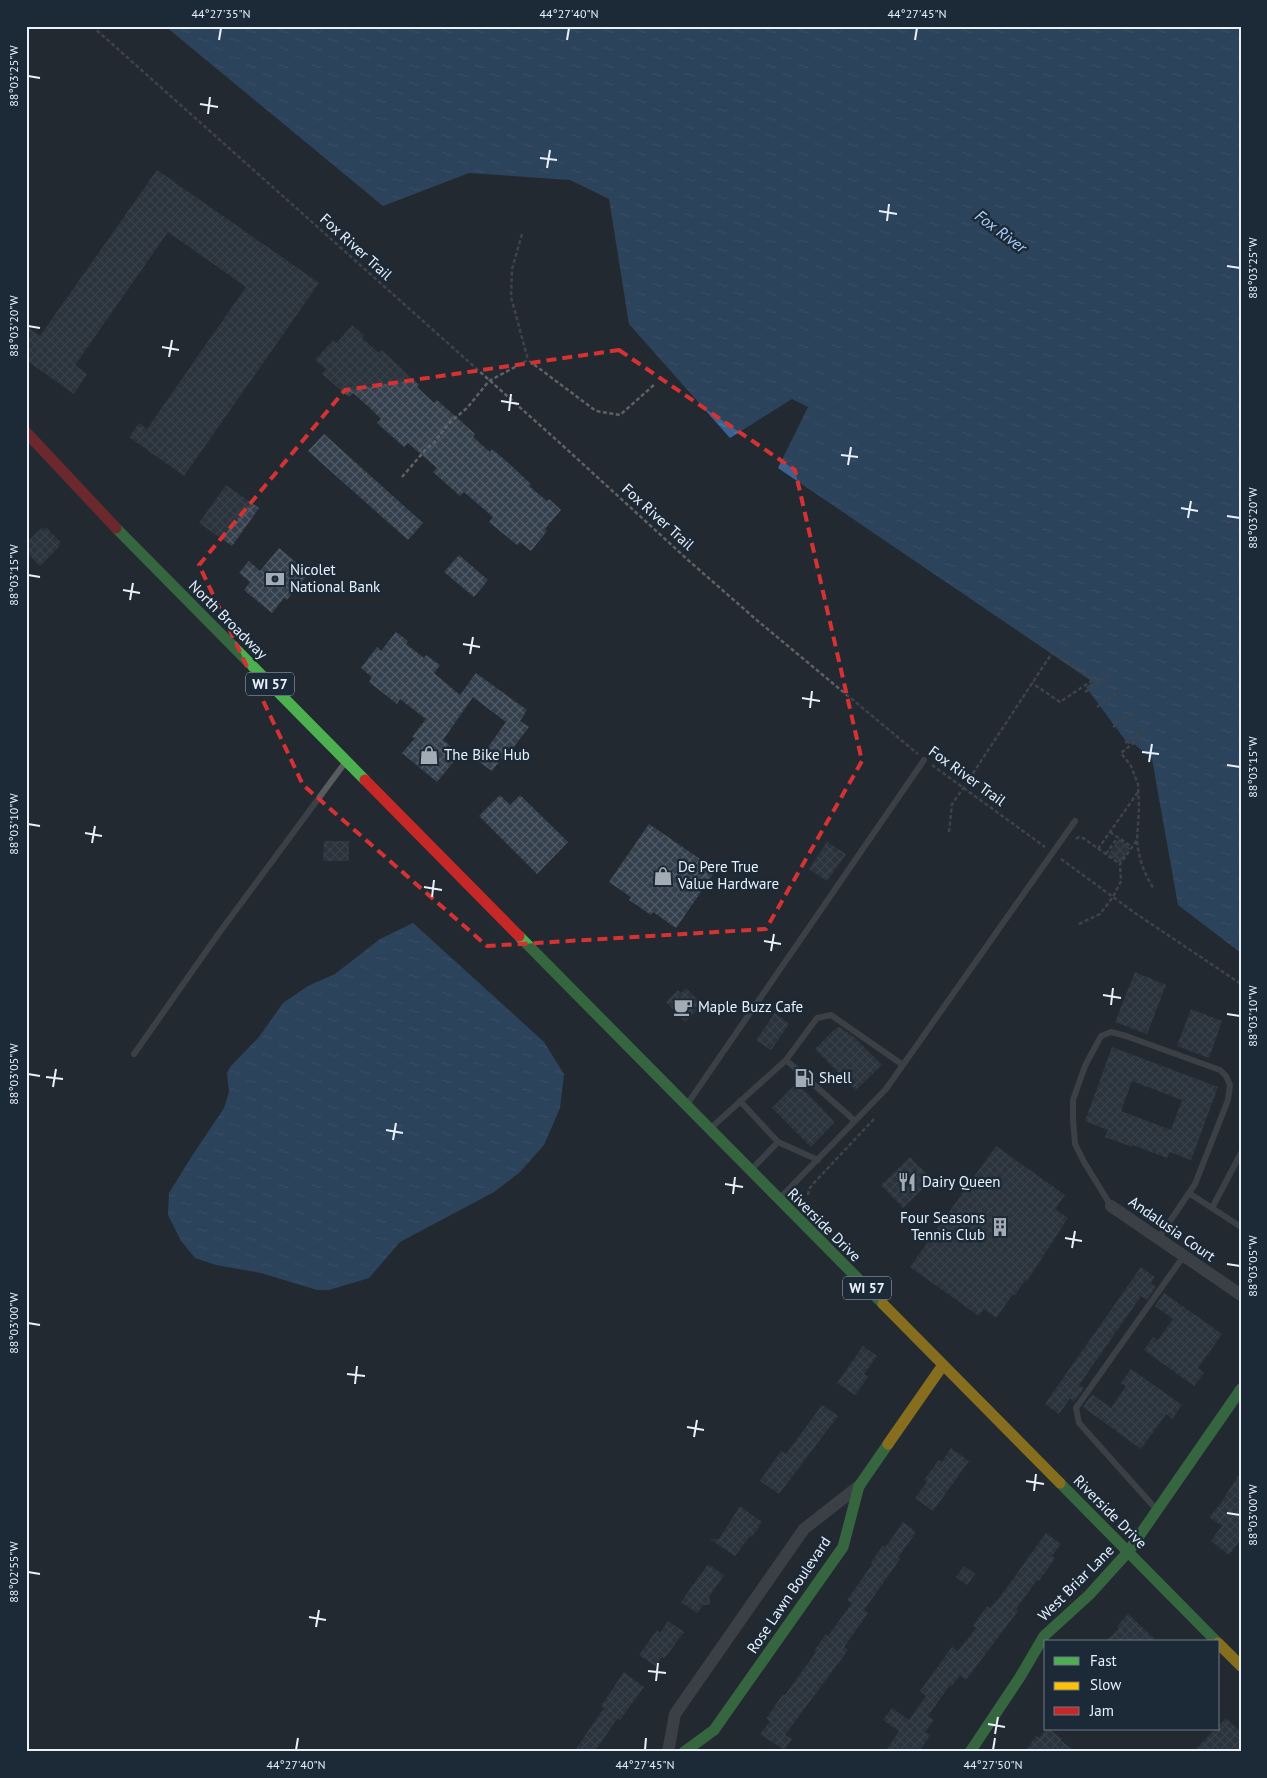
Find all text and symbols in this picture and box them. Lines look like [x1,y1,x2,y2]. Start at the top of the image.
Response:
text: 44°27'35"N [191,6,251,21]
text: 44°27'40"N [539,6,599,21]
text: 44°27'45"N [887,6,947,21]
text: 88°03'25"W [6,45,21,107]
water label: Fox River [971,205,1032,258]
street label: Fox River Trail [316,209,397,284]
text: 88°03'25"W [1245,237,1260,299]
text: 88°03'20"W [6,295,21,357]
street label: Fox River Trail [618,479,699,554]
text: 88°03'20"W [1245,487,1260,549]
text: 88°03'15"W [6,544,21,606]
place label: Nicolet National Bank [290,560,381,596]
bank icon: Nicolet National Bank [264,568,286,590]
street label: North Broadway [185,576,272,663]
road number: WI 57 [246,672,294,696]
text: 88°03'15"W [1245,736,1260,798]
street label: Fox River Trail [925,741,1010,810]
shop icon: The Bike Hub [418,744,440,766]
place label: The Bike Hub [444,745,530,764]
text: 88°03'10"W [6,793,21,855]
place label: De Pere True Value Hardware [677,857,779,893]
shop icon: De Pere True Value Hardware [652,865,674,887]
text: 88°03'10"W [1245,985,1260,1047]
cafe icon: Maple Buzz Cafe [672,996,694,1018]
place label: Maple Buzz Cafe [698,997,803,1016]
text: 88°03'05"W [6,1043,21,1105]
fuel station icon: Shell [793,1067,815,1089]
place label: Shell [819,1068,852,1087]
restaurant icon: Dairy Queen [896,1171,918,1193]
place label: Dairy Queen [922,1172,1000,1191]
street label: Riverside Drive [784,1184,865,1265]
street label: Andalusia Court [1125,1192,1219,1265]
place label: Four Seasons Tennis Club [900,1208,985,1244]
building icon: Four Seasons Tennis Club [989,1216,1011,1238]
text: 88°03'05"W [1245,1235,1260,1297]
road number: WI 57 [843,1276,891,1300]
text: 88°03'00"W [6,1292,21,1354]
street label: Riverside Drive [1070,1471,1151,1552]
text: 88°03'00"W [1245,1484,1260,1546]
street label: Rose Lawn Boulevard [742,1533,835,1657]
text: 88°02'55"W [6,1541,21,1603]
street label: West Briar Lane [1034,1541,1118,1625]
legend [1044,1640,1220,1730]
text: Fast [1090,1651,1117,1670]
text: Slow [1090,1675,1121,1694]
text: Jam [1089,1701,1114,1720]
text: 44°27'40"N [266,1757,326,1772]
text: 44°27'45"N [615,1757,675,1772]
text: 44°27'50"N [963,1757,1023,1772]

